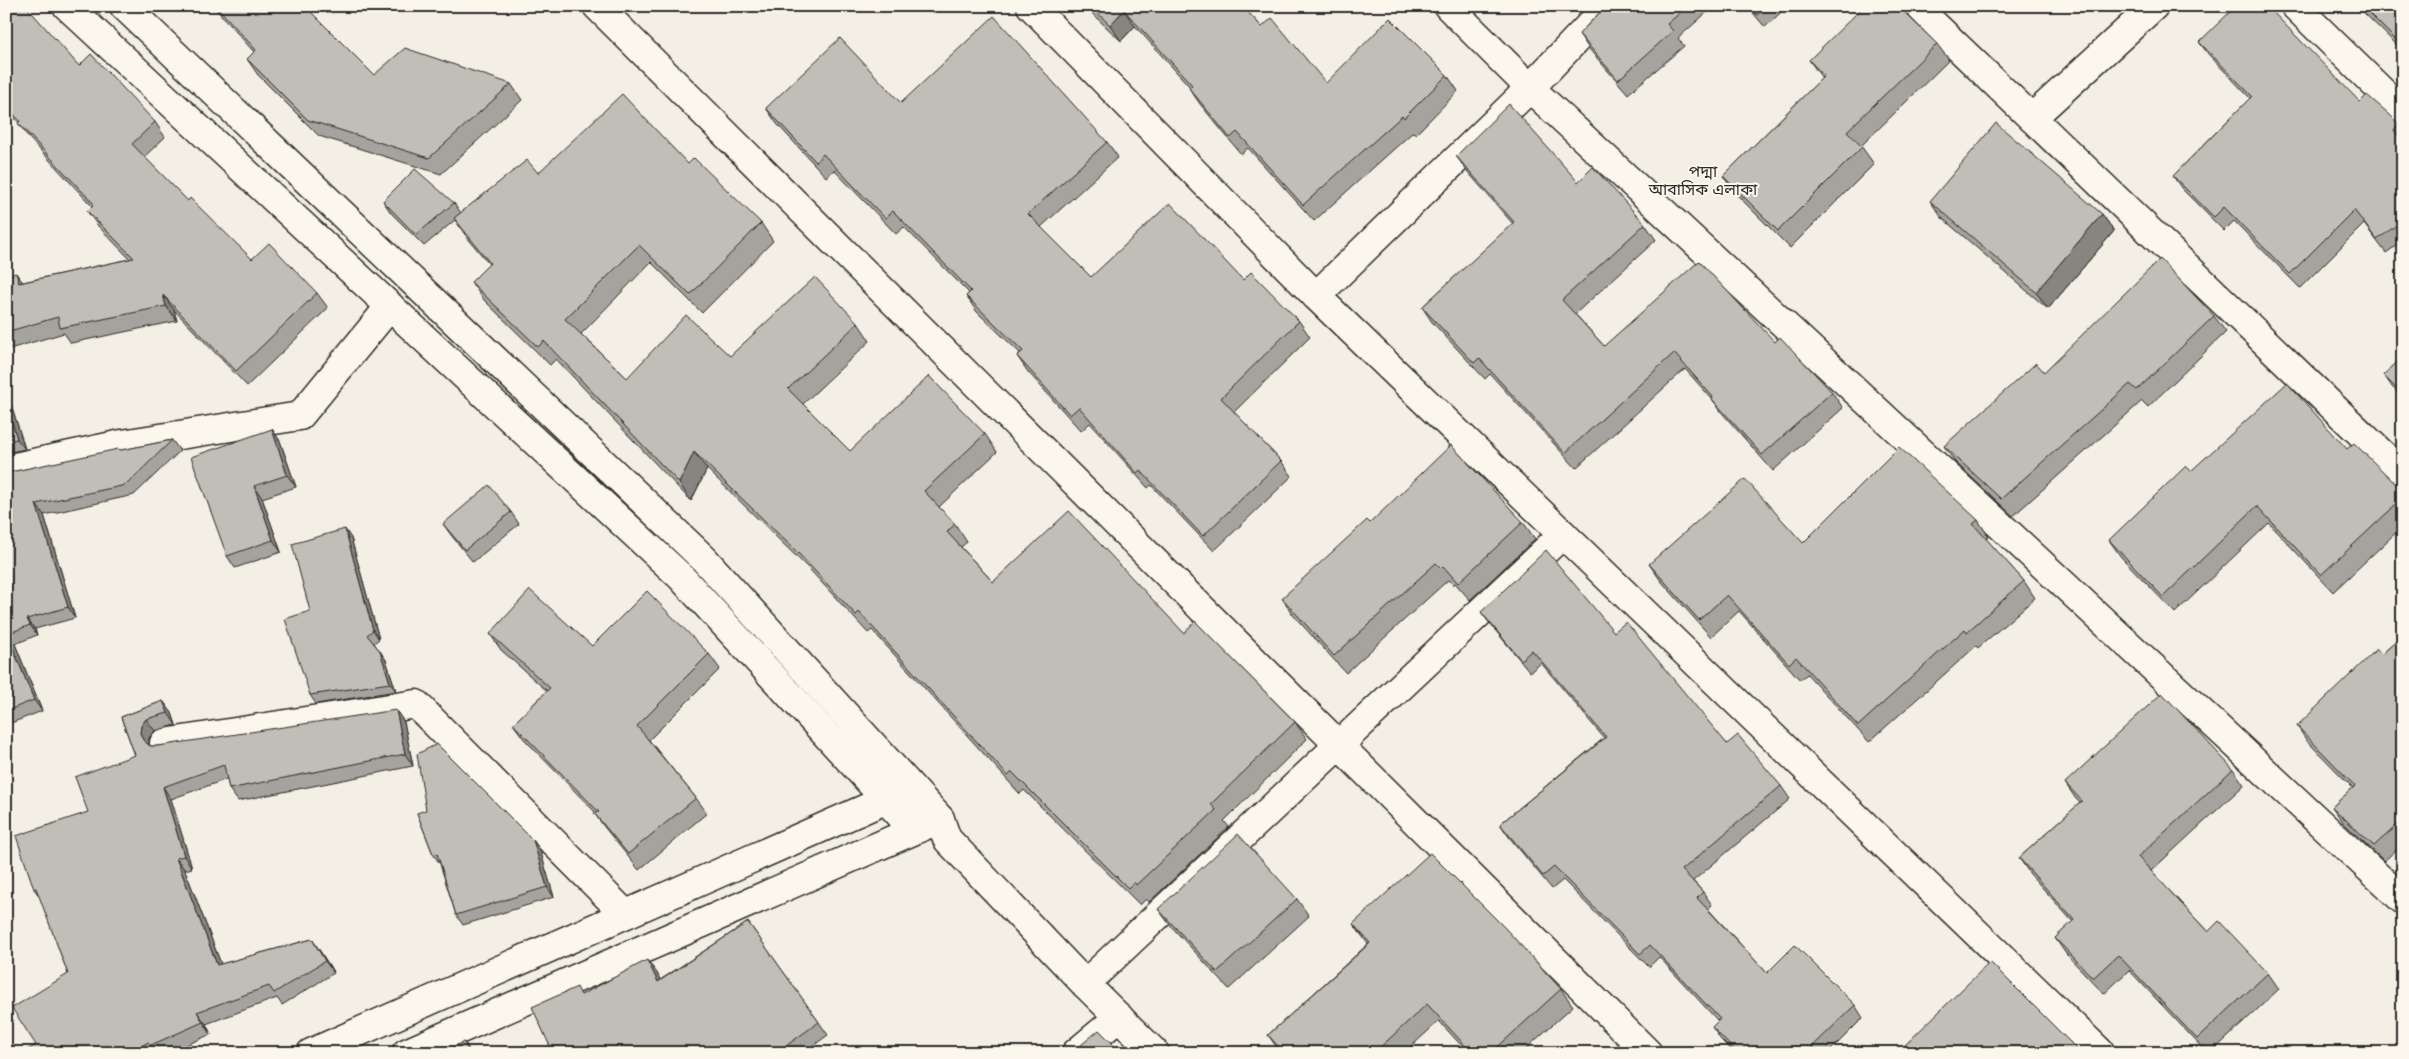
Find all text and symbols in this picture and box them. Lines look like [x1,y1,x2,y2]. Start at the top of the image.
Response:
district label: পদ্মা আবাসিক এলাকা [1648,163,1758,200]

